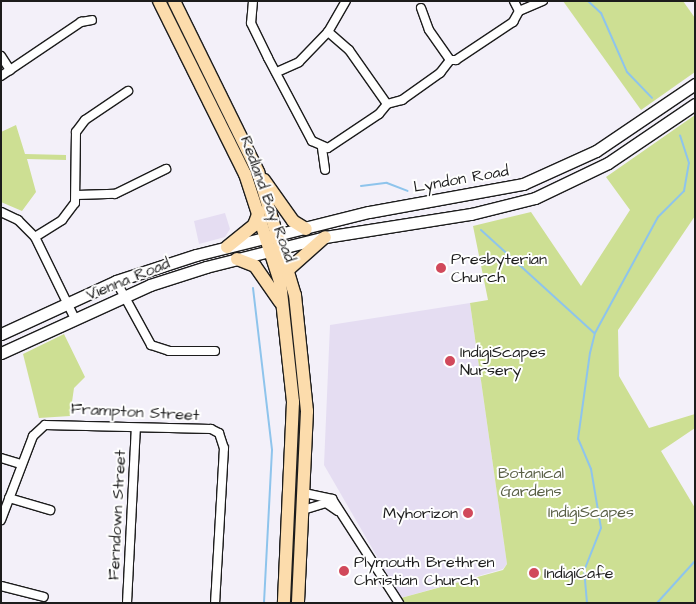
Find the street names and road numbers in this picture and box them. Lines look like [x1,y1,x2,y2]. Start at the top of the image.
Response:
street label: Redland Bay Road [236,133,300,265]
street label: Lyndon Road [412,161,510,197]
street label: Vienna Road [83,254,173,304]
street label: Frampton Street [70,399,200,425]
street label: Ferndown Street [104,449,130,581]

